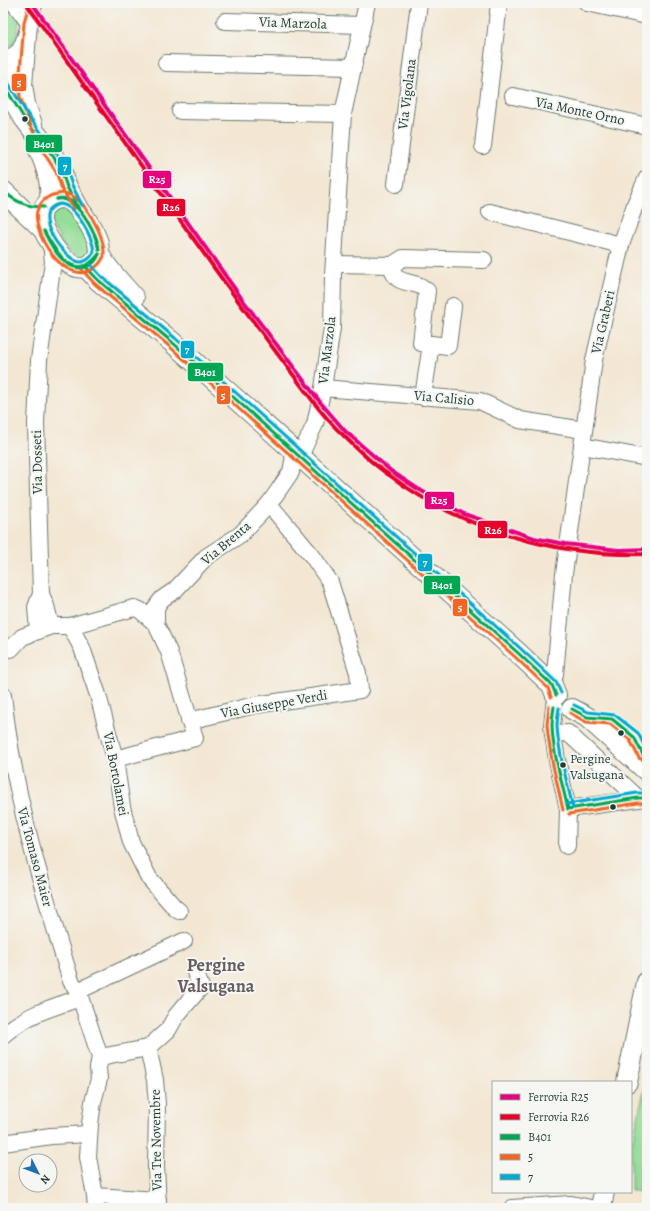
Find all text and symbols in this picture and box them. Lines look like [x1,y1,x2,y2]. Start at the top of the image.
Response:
street label: Via Marzola [258,12,328,34]
street label: Via Vigolana [393,57,421,132]
line badge: 5 [11,73,27,92]
text: 5 [17,75,22,90]
street label: Via Monte Orno [533,92,626,130]
unlabelled marker [20,114,30,124]
line badge: B401 [25,134,63,153]
text: B401 [33,137,55,152]
line badge: 7 [57,156,72,176]
text: 7 [63,159,68,174]
line badge: R25 [142,170,172,189]
text: R25 [148,172,166,187]
line badge: R26 [156,198,186,217]
text: R26 [162,200,180,215]
street label: Via Graberi [586,288,620,357]
street label: Via Marzola [313,315,341,386]
line badge: 7 [180,340,195,359]
text: 7 [185,342,190,357]
line badge: B401 [187,362,224,382]
text: B401 [194,365,216,380]
line badge: 5 [216,385,231,405]
street label: Via Calisio [412,386,475,410]
text: 5 [221,388,226,403]
street label: Via Dosseti [27,430,47,495]
line badge: R25 [424,491,455,510]
text: R25 [430,493,448,508]
street label: Via Brenta [196,516,255,570]
line badge: R26 [477,520,508,539]
text: R26 [484,523,502,538]
line badge: 7 [417,553,433,572]
text: 7 [423,555,428,570]
line badge: B401 [423,575,461,595]
text: B401 [431,578,453,593]
line badge: 5 [452,598,468,617]
text: 5 [458,600,463,615]
street label: Via Giuseppe Verdi [218,685,329,723]
unlabelled marker [616,728,626,738]
street label: Via Bortolamei [98,729,133,818]
place label: Pergine Valsugana [569,750,624,783]
marker: Pergine Valsugana [558,760,568,770]
unlabelled marker [608,802,618,812]
street label: Via Tomaso Maier [12,804,58,910]
district label: Pergine Valsugana [176,953,255,998]
legend [492,1081,632,1193]
street label: Via Tre Novembre [146,1089,166,1192]
text: Ferrovia R25 [528,1089,589,1105]
text: Ferrovia R26 [528,1109,590,1125]
text: B401 [528,1129,551,1145]
text: 5 [528,1149,533,1165]
north arrow [18,1153,58,1193]
text: 7 [528,1169,534,1185]
text: N [37,1171,53,1187]

